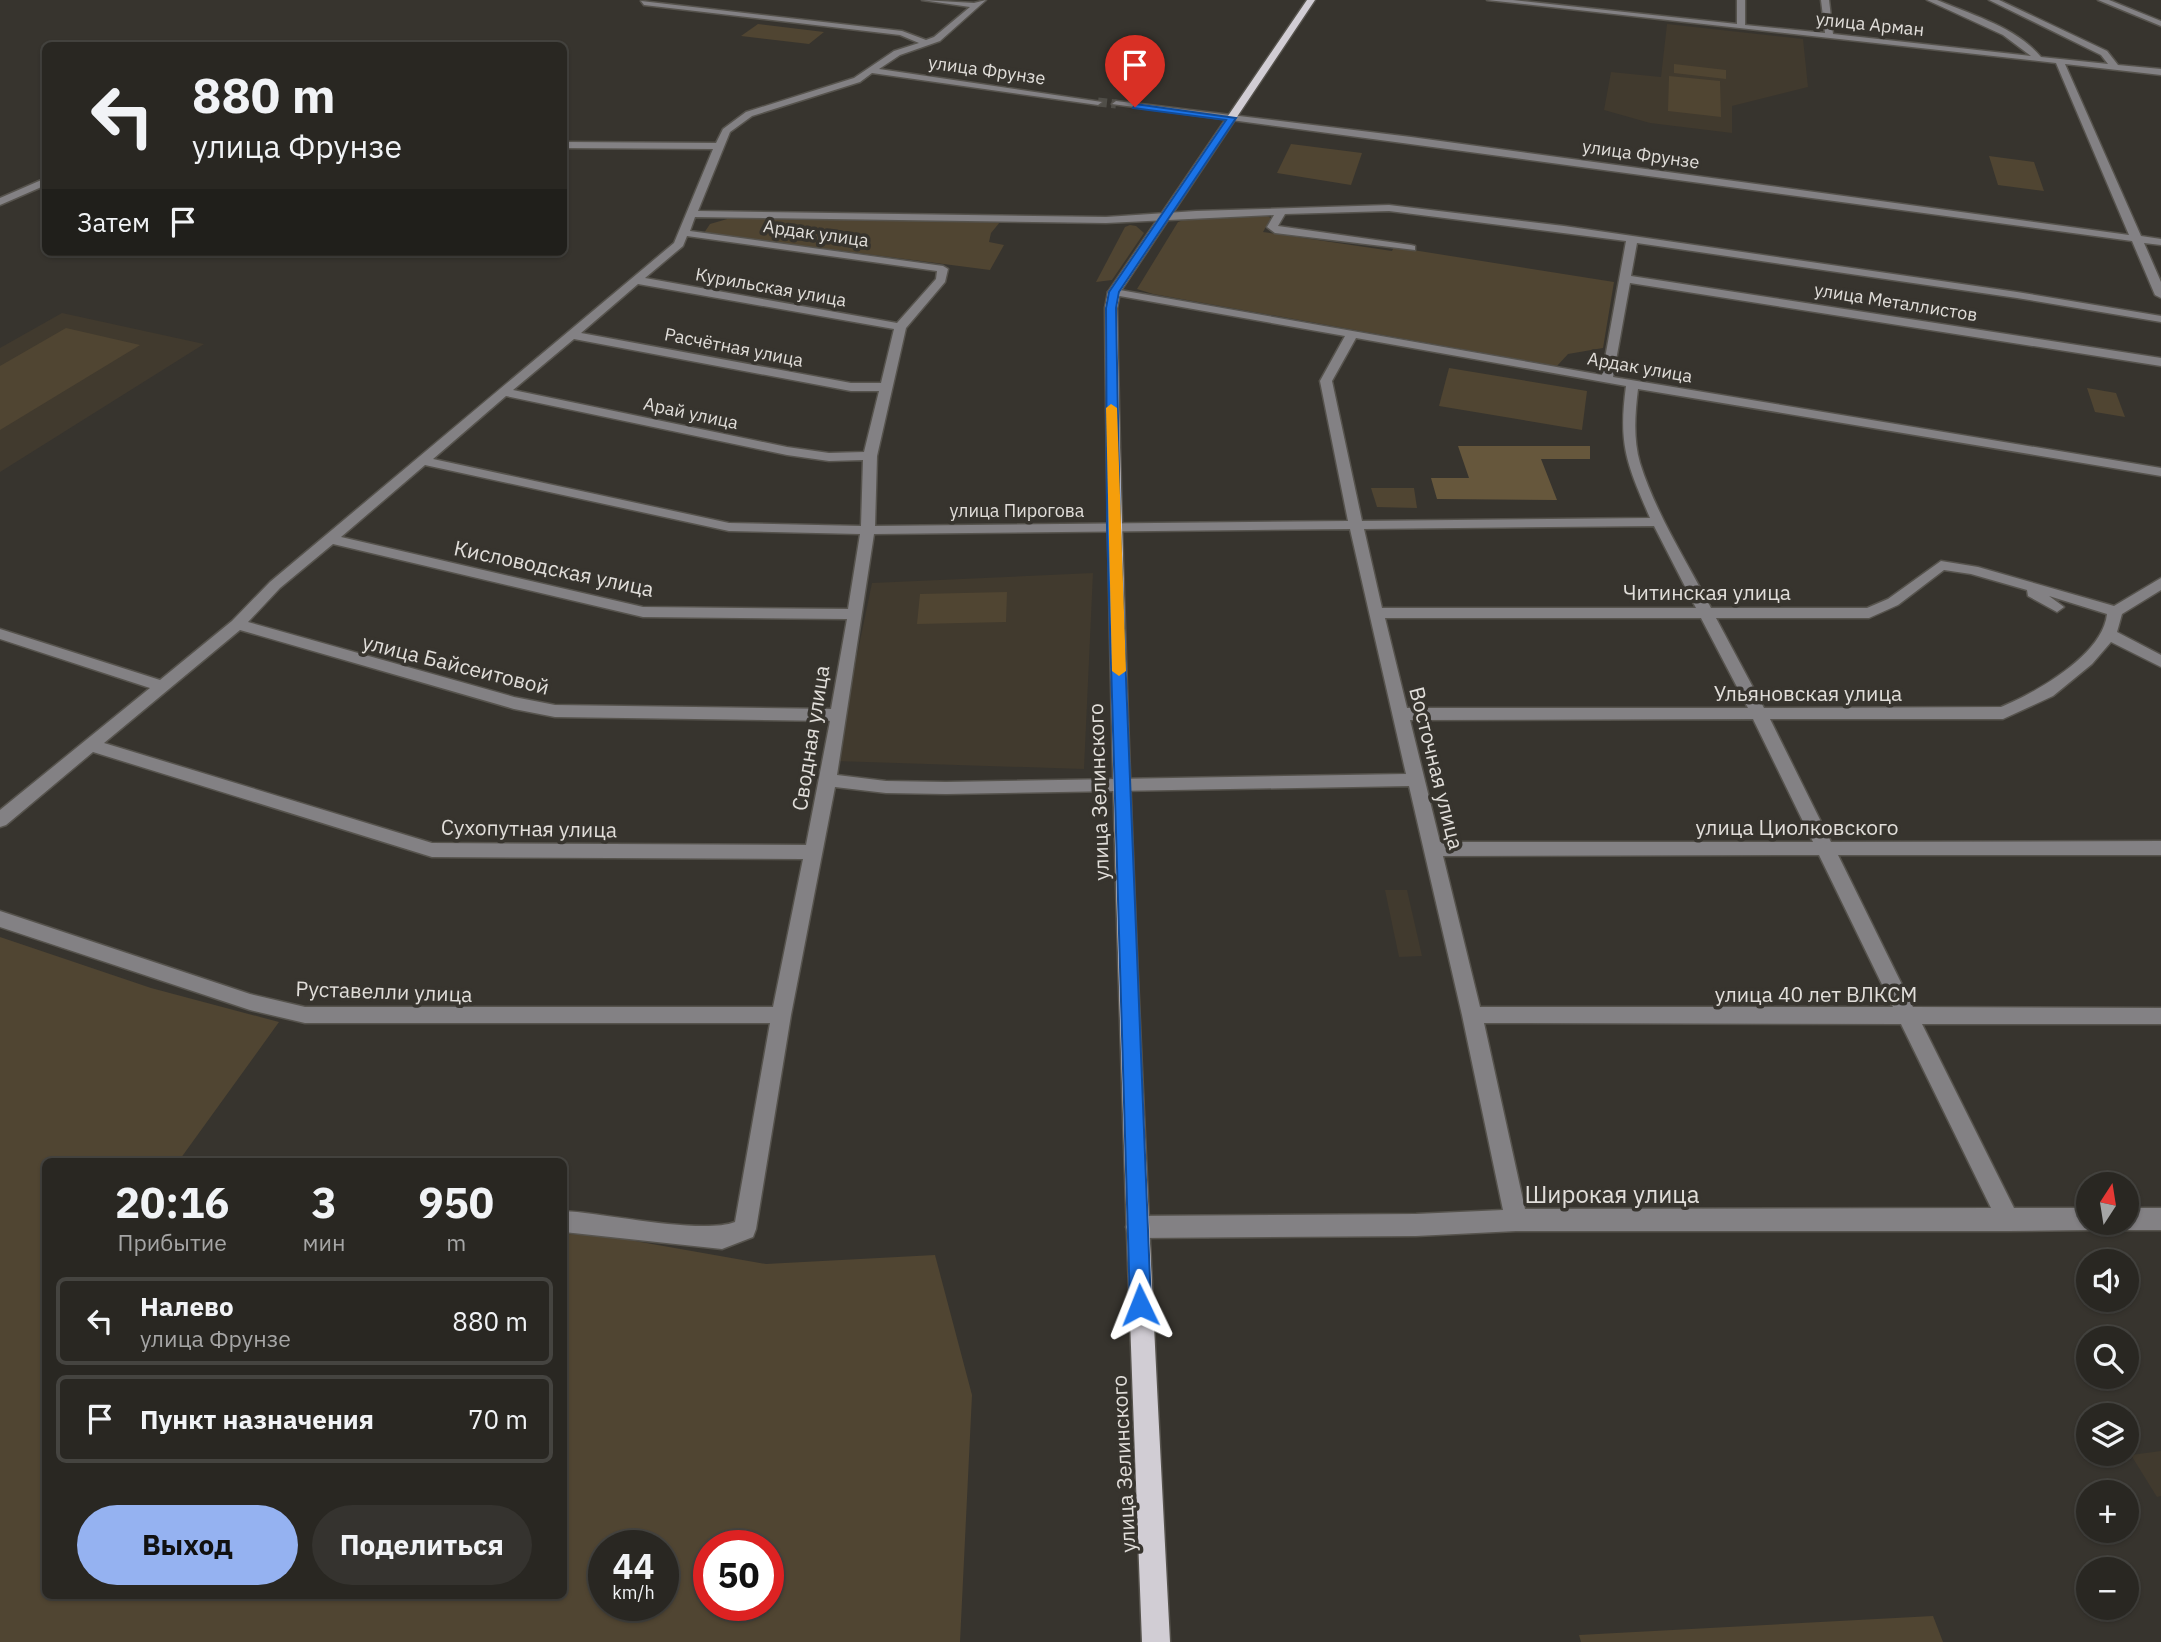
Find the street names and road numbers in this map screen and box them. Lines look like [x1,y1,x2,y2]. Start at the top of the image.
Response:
street label: улица Арман [1815,7,1925,41]
street label: улица Фрунзе [927,50,1047,90]
street label: улица Фрунзе [1581,134,1701,174]
street label: Ардак улица [762,214,871,252]
street label: Курильская улица [694,262,849,312]
street label: улица Металлистов [1813,278,1979,326]
street label: Расчётная улица [663,322,806,372]
street label: Ардак улица [1586,346,1695,388]
street label: Арай улица [642,392,741,434]
street label: улица Пирогова [950,499,1085,522]
street label: Кисловодская улица [451,533,657,603]
street label: Читинская улица [1623,578,1791,606]
street label: улица Байсеитовой [360,627,552,701]
street label: Сводная улица [785,663,835,813]
street label: Ульяновская улица [1714,679,1902,707]
street label: Восточная улица [1403,684,1471,852]
street label: улица Зелинского [1081,703,1115,881]
street label: Сухопутная улица [441,812,617,844]
street label: улица Циолковского [1695,813,1899,841]
street label: Руставелли улица [295,974,473,1008]
street label: улица 40 лет ВЛКСМ [1715,980,1917,1008]
street label: Широкая улица [1524,1178,1700,1210]
street label: улица Зелинского [1104,1375,1142,1553]

